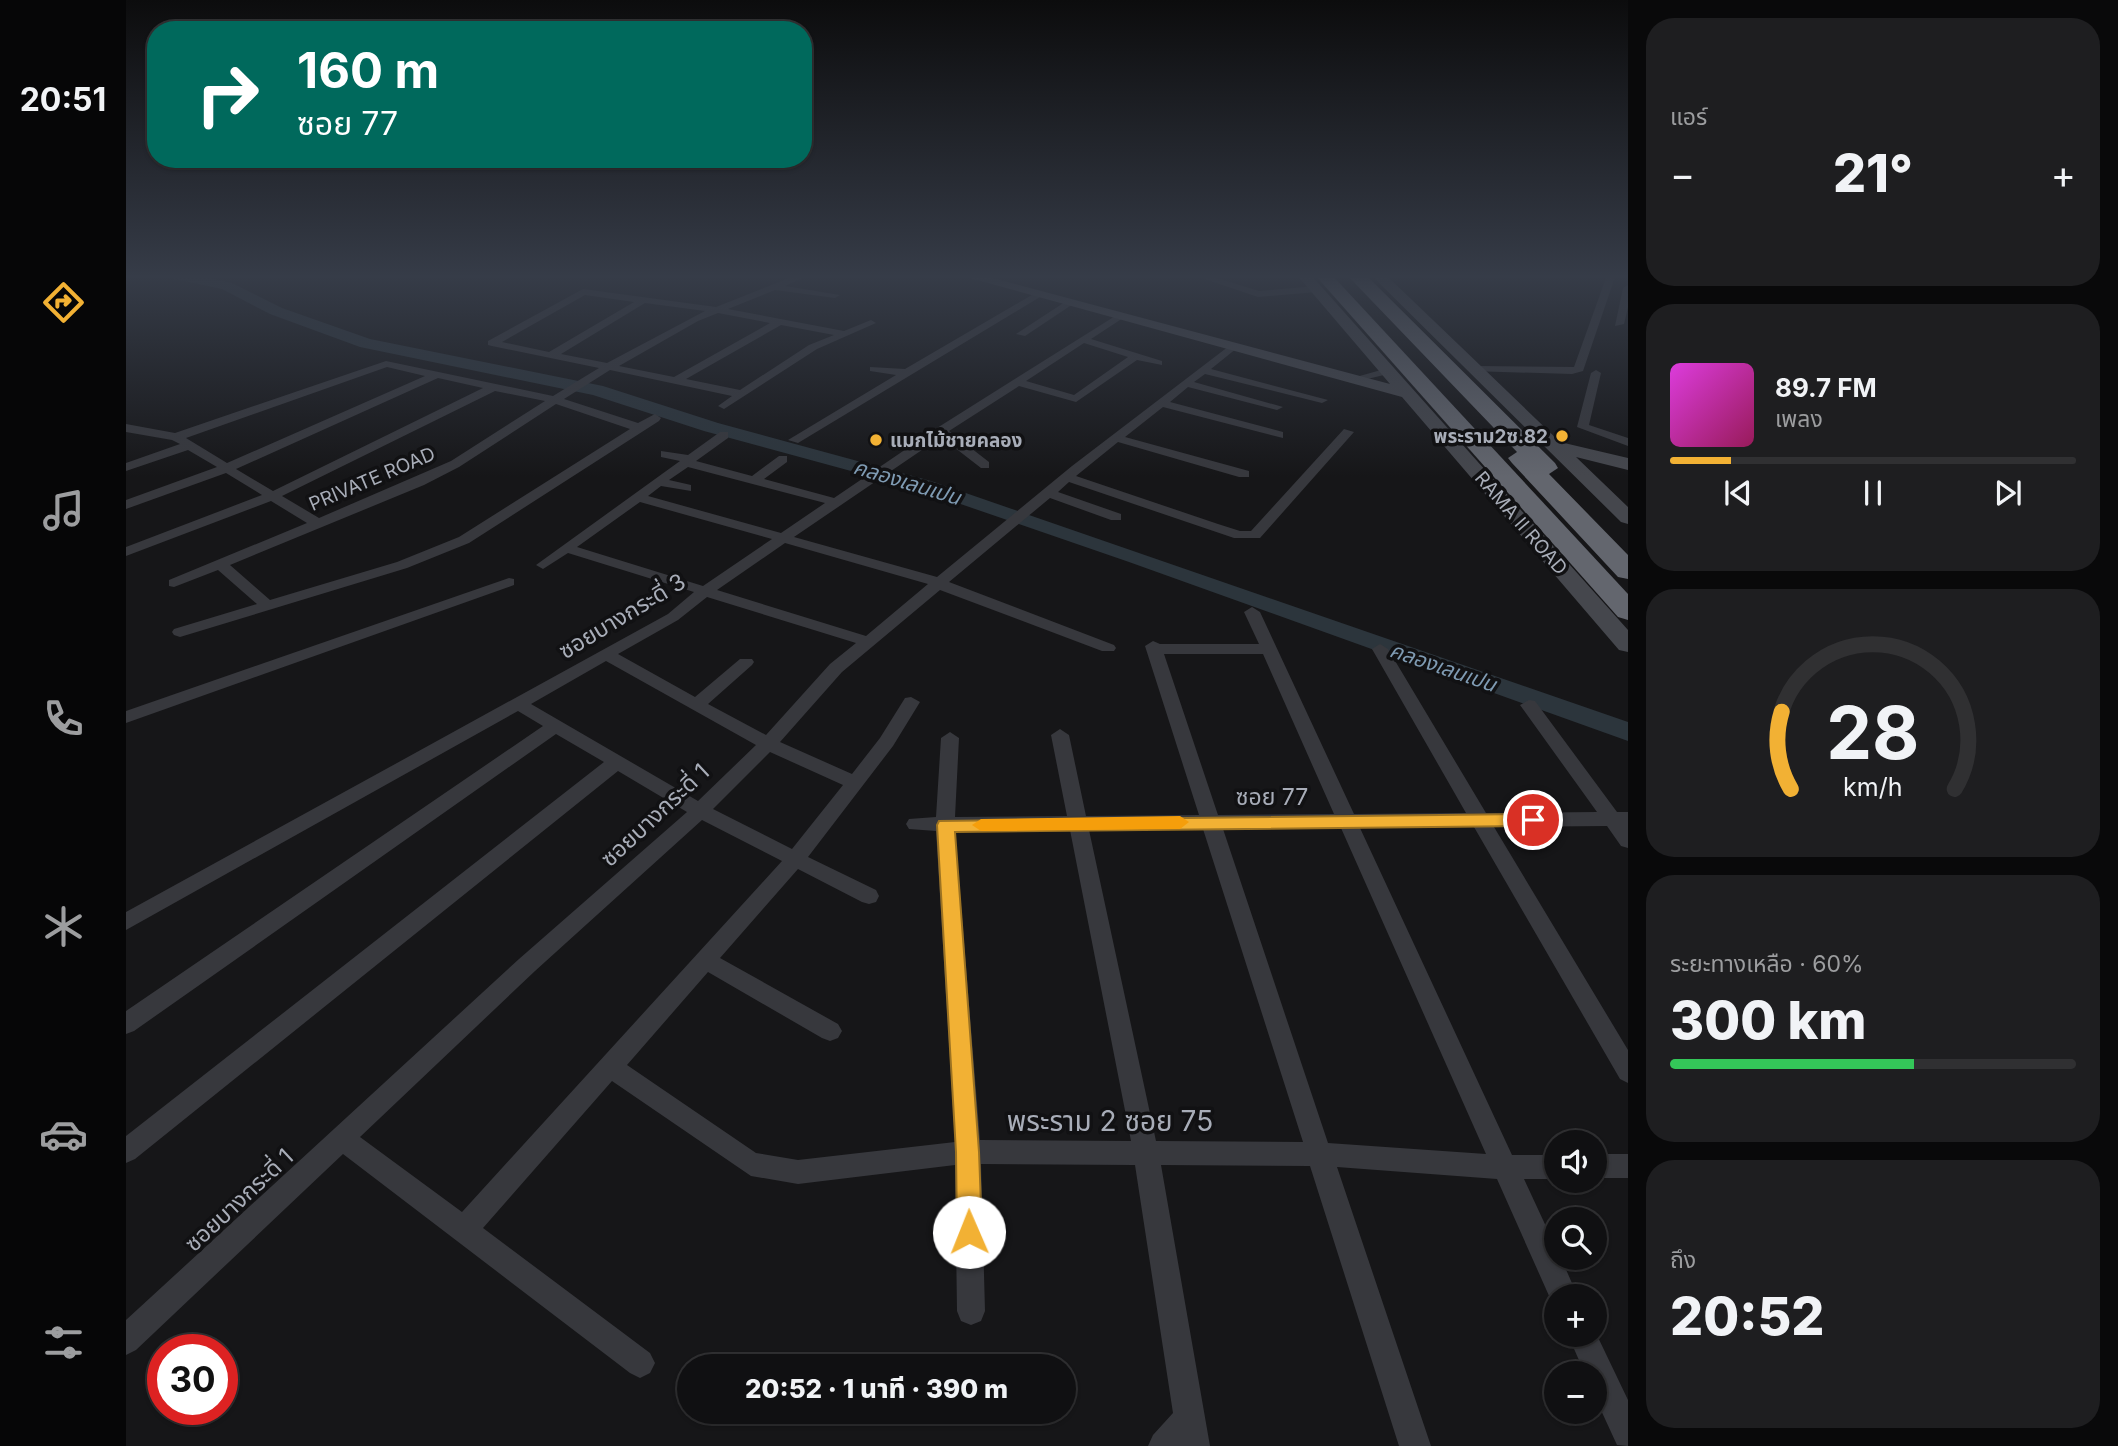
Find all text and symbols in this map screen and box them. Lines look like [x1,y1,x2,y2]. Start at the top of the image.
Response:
text: 160 m [297,41,439,100]
icon: right [182,49,273,140]
text: 20:51 [20,80,106,119]
text: แอร์ [1670,103,1707,131]
text: ซอย 77 [297,104,398,143]
text: 21° [1833,142,1913,205]
text: − [1670,151,1695,197]
text: + [2051,151,2076,197]
icon: directions [39,278,88,327]
text: 89.7 FM [1775,372,1877,403]
text: เพลง [1775,405,1823,433]
place label: พระราม2ซ.82 [1434,425,1548,448]
marker: พระราม2ซ.82 [1554,428,1570,444]
place label: แมกไม้ชายคลอง [890,429,1023,452]
marker: แมกไม้ชายคลอง [868,432,884,448]
street label: PRIVATE ROAD [305,442,439,516]
water label: คลองเลนเปน [850,454,965,510]
street label: RAMA II ROAD [1470,467,1572,579]
icon: previous [1719,474,1757,512]
icon: pause [1854,474,1892,512]
icon: next [1989,474,2027,512]
icon: music [39,486,88,535]
street label: ซอยบางกระดี่ 3 [553,565,690,665]
water label: คลองเลนเปน [1387,637,1500,697]
text: 28 [1826,688,1920,777]
icon: phone [39,694,88,743]
street label: ซอยบางกระดี่ 1 [594,756,715,872]
text: km/h [1843,772,1903,802]
street label: ซอย 77 [1236,783,1308,811]
pin [1503,790,1563,850]
icon: arrive [1514,801,1552,839]
icon: climate [39,902,88,951]
text: ระยะทางเหลือ · 60% [1670,950,1864,978]
text: 300 km [1670,989,1867,1052]
street label: พระราม 2 ซอย 75 [1007,1104,1213,1138]
icon: car [39,1110,88,1159]
map controls [1544,1130,1607,1424]
button: sound [1544,1130,1607,1193]
street label: ซอยบางกระดี่ 1 [178,1141,299,1257]
position arrow [932,1195,1006,1269]
button: search [1544,1207,1607,1270]
text: ถึง [1670,1246,1696,1274]
button: + [1544,1284,1607,1347]
text: 20:52 [1670,1285,1825,1348]
icon: filters [39,1318,88,1367]
speed limit sign: 30 [147,1334,238,1425]
button: − [1544,1361,1607,1424]
text: 20:52 · 1 นาที · 390 m [745,1373,1008,1404]

